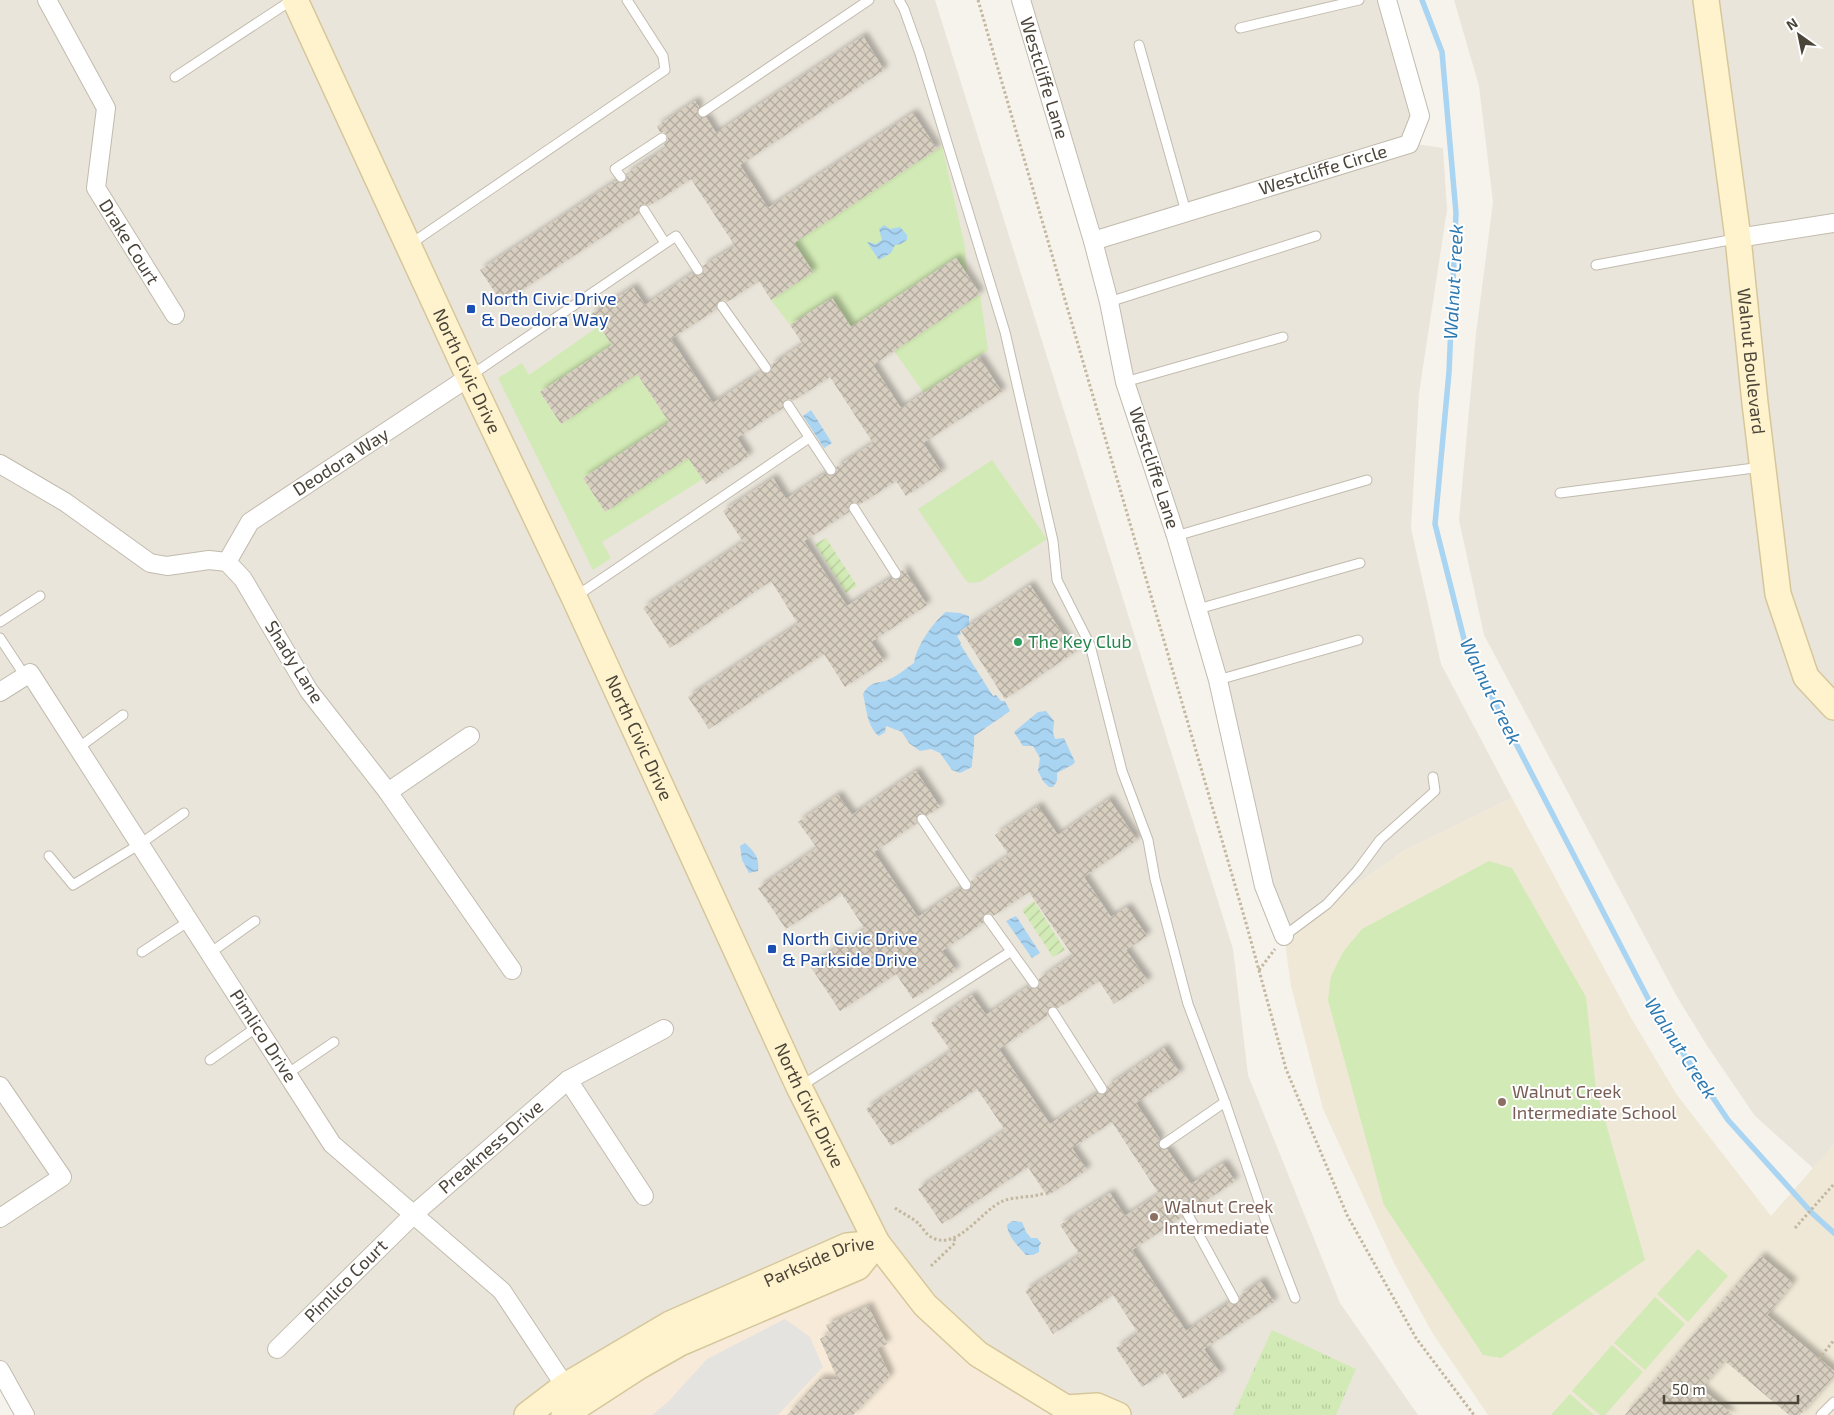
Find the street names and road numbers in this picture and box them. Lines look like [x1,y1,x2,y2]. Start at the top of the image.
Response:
street label: Westcliffe Lane [1016,14,1074,141]
street label: Westcliffe Circle [1256,139,1389,199]
street label: Drake Court [95,195,165,288]
street label: Walnut Boulevard [1733,287,1771,436]
street label: North Civic Drive [429,305,506,437]
street label: Westcliffe Lane [1125,404,1185,531]
street label: Deodora Way [289,422,393,500]
street label: Shady Lane [261,616,329,707]
street label: North Civic Drive [601,671,678,804]
street label: Pimlico Drive [226,985,302,1086]
street label: North Civic Drive [770,1039,849,1171]
street label: Preakness Drive [434,1095,547,1198]
street label: Parkside Drive [760,1231,875,1291]
street label: Pimlico Court [299,1234,391,1326]

